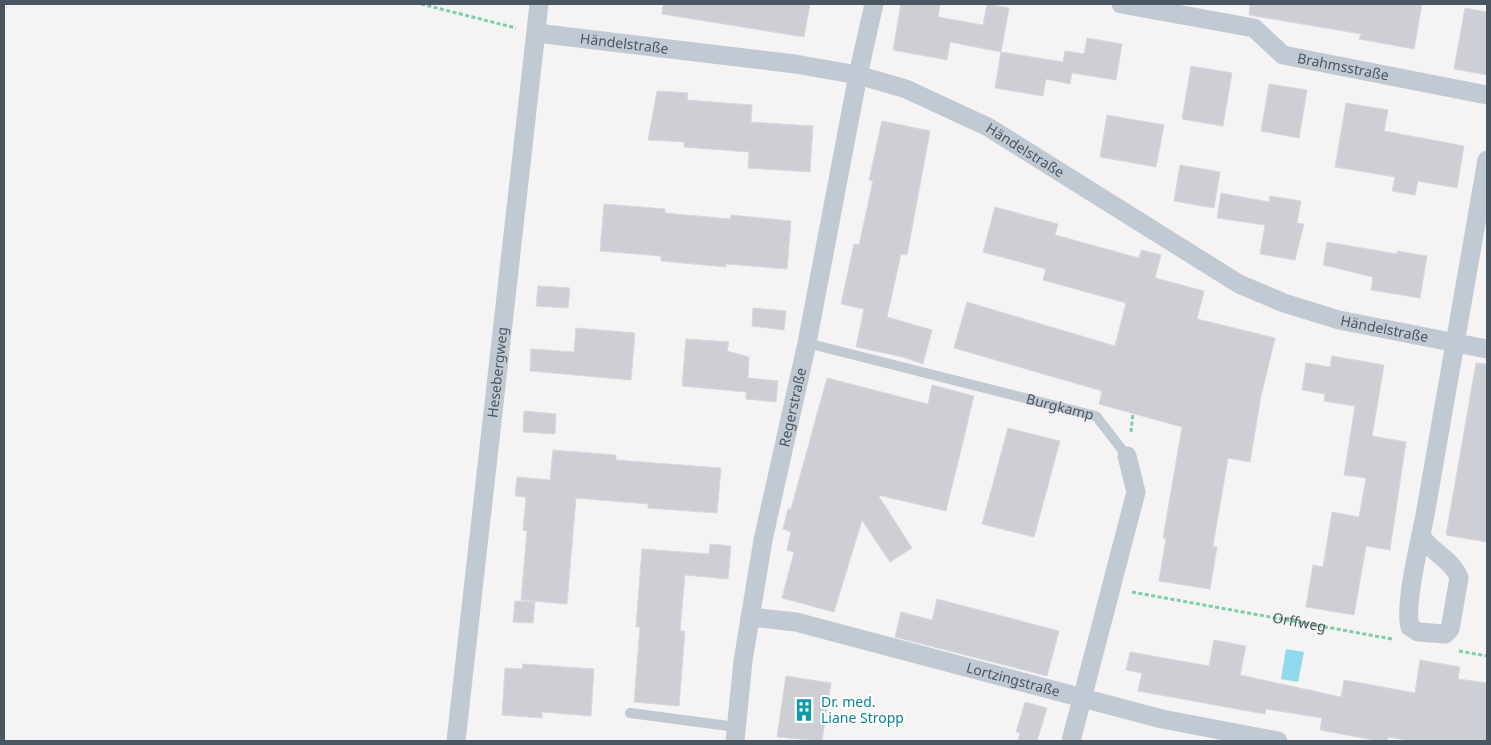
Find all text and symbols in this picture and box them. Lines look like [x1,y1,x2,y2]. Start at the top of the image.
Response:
street label: Händelstraße [579,28,670,58]
street label: Brahmsstraße [1296,48,1391,85]
street label: Händelstraße [983,118,1068,182]
street label: Händelstraße [1339,311,1430,346]
street label: Hesebergweg [482,326,512,419]
street label: Regerstraße [774,366,810,449]
street label: Burgkamp [1024,389,1096,424]
street label: Orffweg [1271,608,1328,636]
street label: Lortzingstraße [964,658,1062,701]
place label: Dr. med. Liane Stropp [821,692,904,727]
building icon: Dr. med. Liane Stropp [791,697,817,723]

